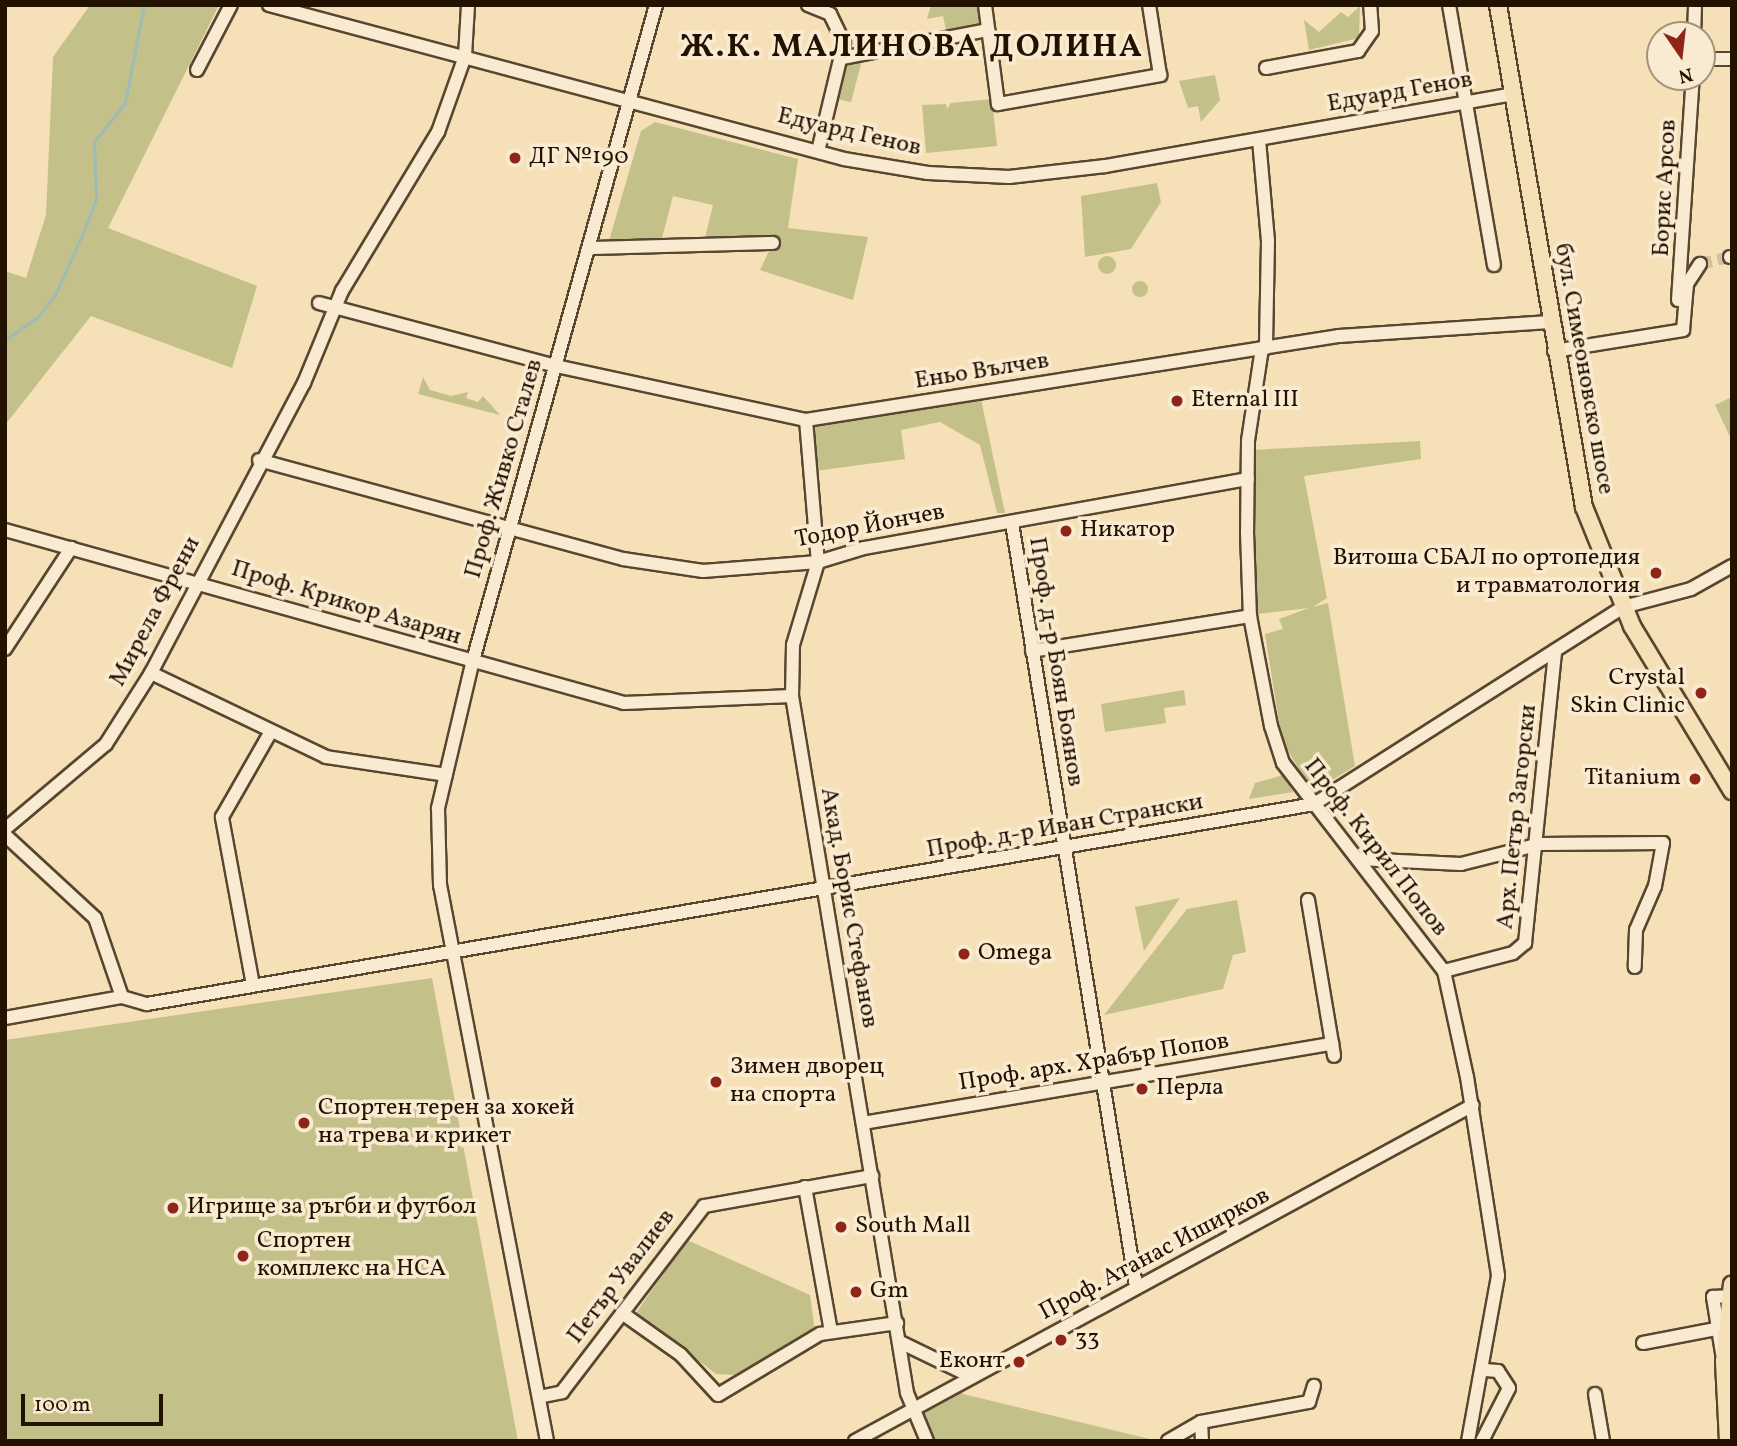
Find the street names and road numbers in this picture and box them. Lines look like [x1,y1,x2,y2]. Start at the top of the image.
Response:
street label: Едуард Генов [1325,66,1475,120]
street label: Едуард Генов [774,102,924,164]
street label: Борис Арсов [1648,118,1684,258]
street label: бул. Симеоновско шосе [1547,241,1619,497]
street label: Еньо Вълчев [913,347,1051,397]
street label: Проф. Живко Сталев [460,356,550,582]
street label: Тодор Йончев [793,498,947,556]
street label: Мирела Френи [104,532,208,692]
street label: Проф. д-р Боян Боянов [1021,535,1089,789]
street label: Проф. Крикор Азарян [228,555,464,653]
street label: Арх. Петър Загорски [1492,703,1544,931]
street label: Проф. Кирил Попов [1297,753,1453,943]
street label: Акад. Борис Стефанов [813,786,883,1030]
street label: Проф. д-р Иван Странски [924,788,1206,866]
street label: Проф. арх. Храбър Попов [957,1027,1231,1099]
street label: Проф. Атанас Иширков [1035,1182,1275,1328]
street label: Петър Увалиев [562,1204,682,1350]

